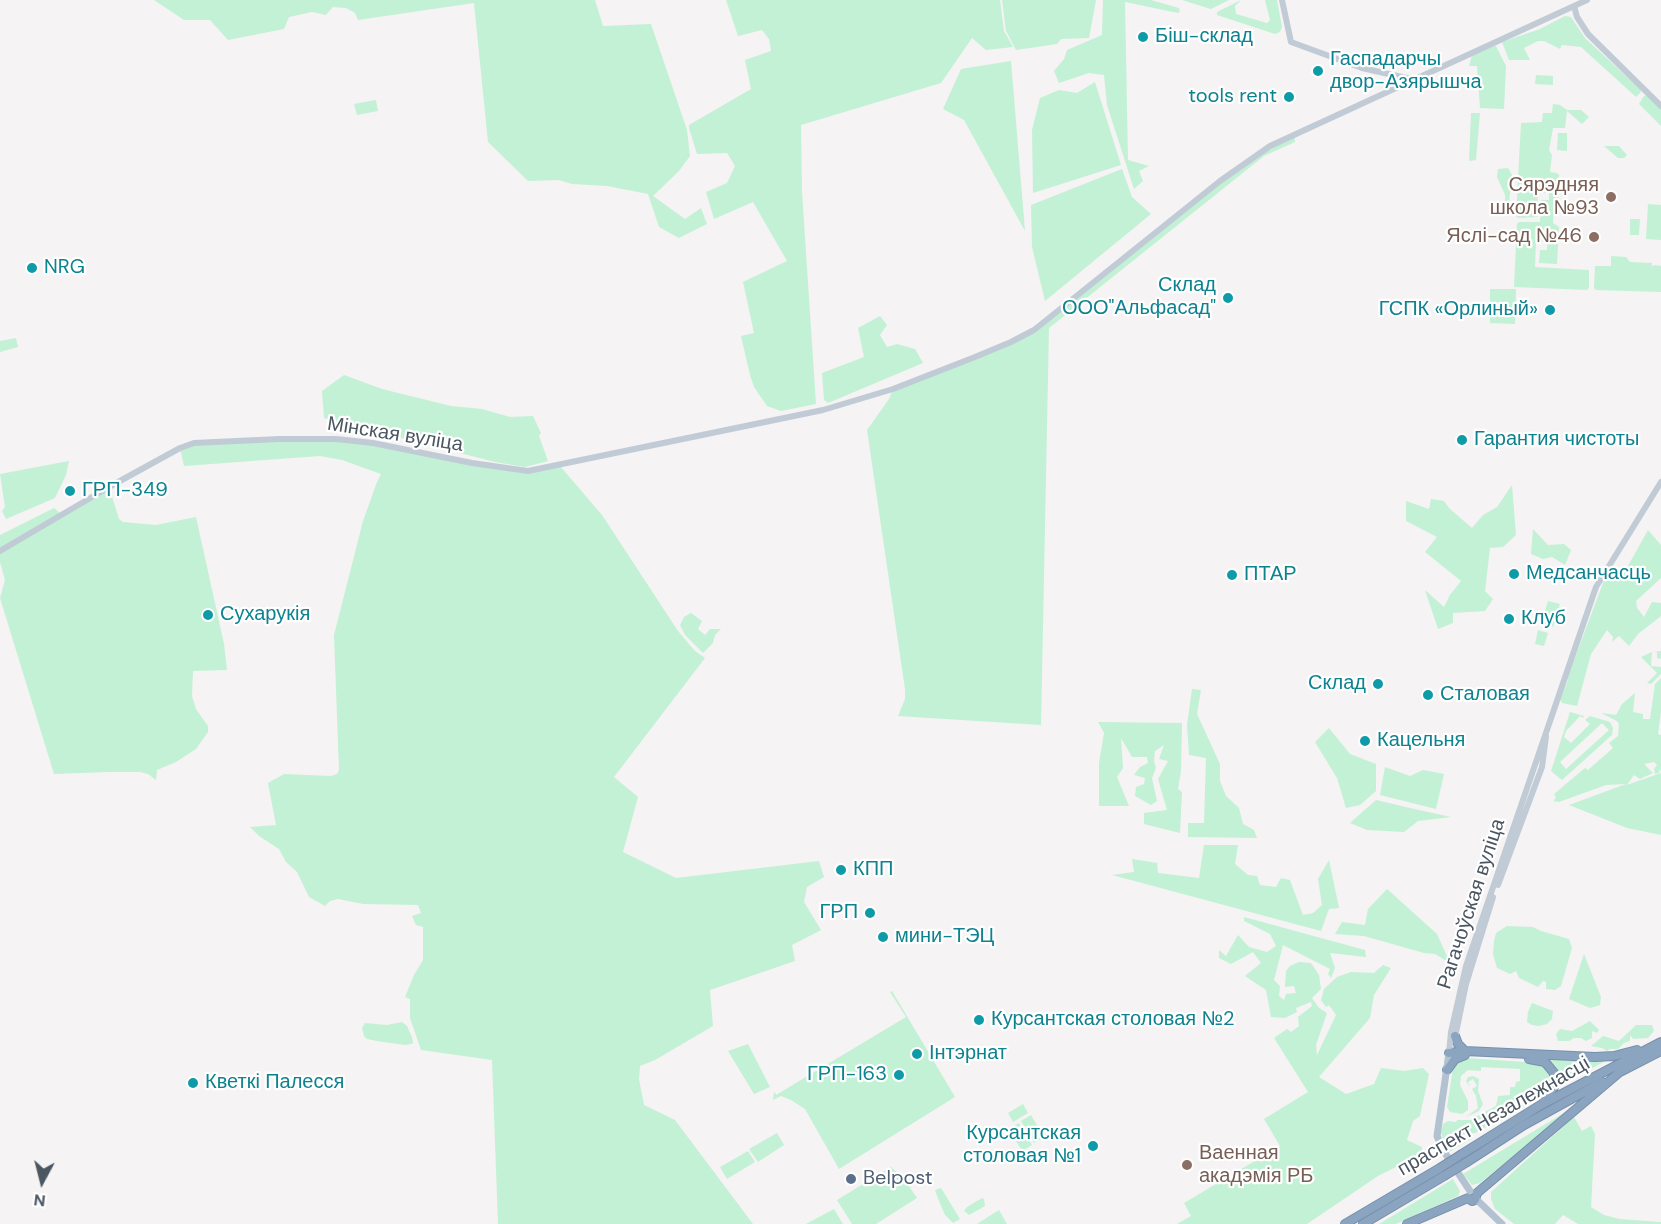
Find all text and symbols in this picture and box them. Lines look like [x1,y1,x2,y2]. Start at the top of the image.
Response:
place label: Біш-склад [1155,25,1253,49]
marker: Біш-склад [1136,30,1150,44]
place label: Гаспадарчы двор-Азярышча [1330,48,1482,95]
marker: Гаспадарчы двор-Азярышча [1311,64,1325,78]
place label: tools rent [1188,85,1277,109]
marker: tools rent [1282,90,1296,104]
place label: Сярэдняя школа №93 [1490,174,1599,221]
marker: Сярэдняя школа №93 [1604,190,1618,204]
place label: Яслі-сад №46 [1446,225,1582,249]
marker: Яслі-сад №46 [1587,230,1601,244]
place label: NRG [44,256,85,280]
marker: NRG [25,261,39,275]
place label: Склад ООО"Альфасад" [1062,274,1216,321]
marker: Склад ООО"Альфасад" [1221,291,1235,305]
place label: ГСПК «Орлиный» [1379,298,1538,322]
marker: ГСПК «Орлиный» [1543,303,1557,317]
street label: Мінская вуліца [325,412,465,458]
place label: Гарантия чистоты [1474,428,1639,452]
marker: Гарантия чистоты [1455,433,1469,447]
place label: ГРП-349 [82,479,168,503]
marker: ГРП-349 [63,484,77,498]
place label: Медсанчасць [1526,562,1651,586]
place label: ПТАР [1244,563,1297,587]
marker: Медсанчасць [1507,567,1521,581]
marker: ПТАР [1225,568,1239,582]
place label: Сухарукія [220,603,310,627]
place label: Клуб [1521,607,1566,631]
marker: Сухарукія [201,608,215,622]
marker: Клуб [1502,612,1516,626]
place label: Склад [1308,672,1366,696]
marker: Склад [1371,677,1385,691]
place label: Сталовая [1440,683,1530,707]
marker: Сталовая [1421,688,1435,702]
place label: Кацельня [1377,729,1465,753]
marker: Кацельня [1358,734,1372,748]
street label: Рагачоўская вуліца [1433,816,1511,992]
place label: КПП [853,858,893,882]
marker: КПП [834,863,848,877]
place label: ГРП [819,901,858,925]
marker: ГРП [863,906,877,920]
place label: мини-ТЭЦ [895,925,994,949]
marker: мини-ТЭЦ [876,930,890,944]
place label: Курсантская столовая №2 [991,1008,1234,1032]
marker: Курсантская столовая №2 [972,1013,986,1027]
place label: Інтэрнат [929,1042,1007,1066]
marker: Інтэрнат [910,1047,924,1061]
street label: праспект Незалежнасці [1394,1052,1594,1182]
place label: ГРП-163 [807,1063,887,1087]
marker: ГРП-163 [892,1068,906,1082]
place label: Кветкі Палесся [205,1071,344,1095]
marker: Кветкі Палесся [186,1076,200,1090]
place label: Курсантская столовая №1 [963,1122,1081,1169]
marker: Курсантская столовая №1 [1086,1139,1100,1153]
place label: Ваенная акадэмія РБ [1199,1142,1313,1189]
north arrow [12,1152,72,1212]
marker: Ваенная акадэмія РБ [1180,1158,1194,1172]
place label: Belpost [863,1167,933,1191]
marker: Belpost [844,1172,858,1186]
text: N [33,1189,47,1211]

